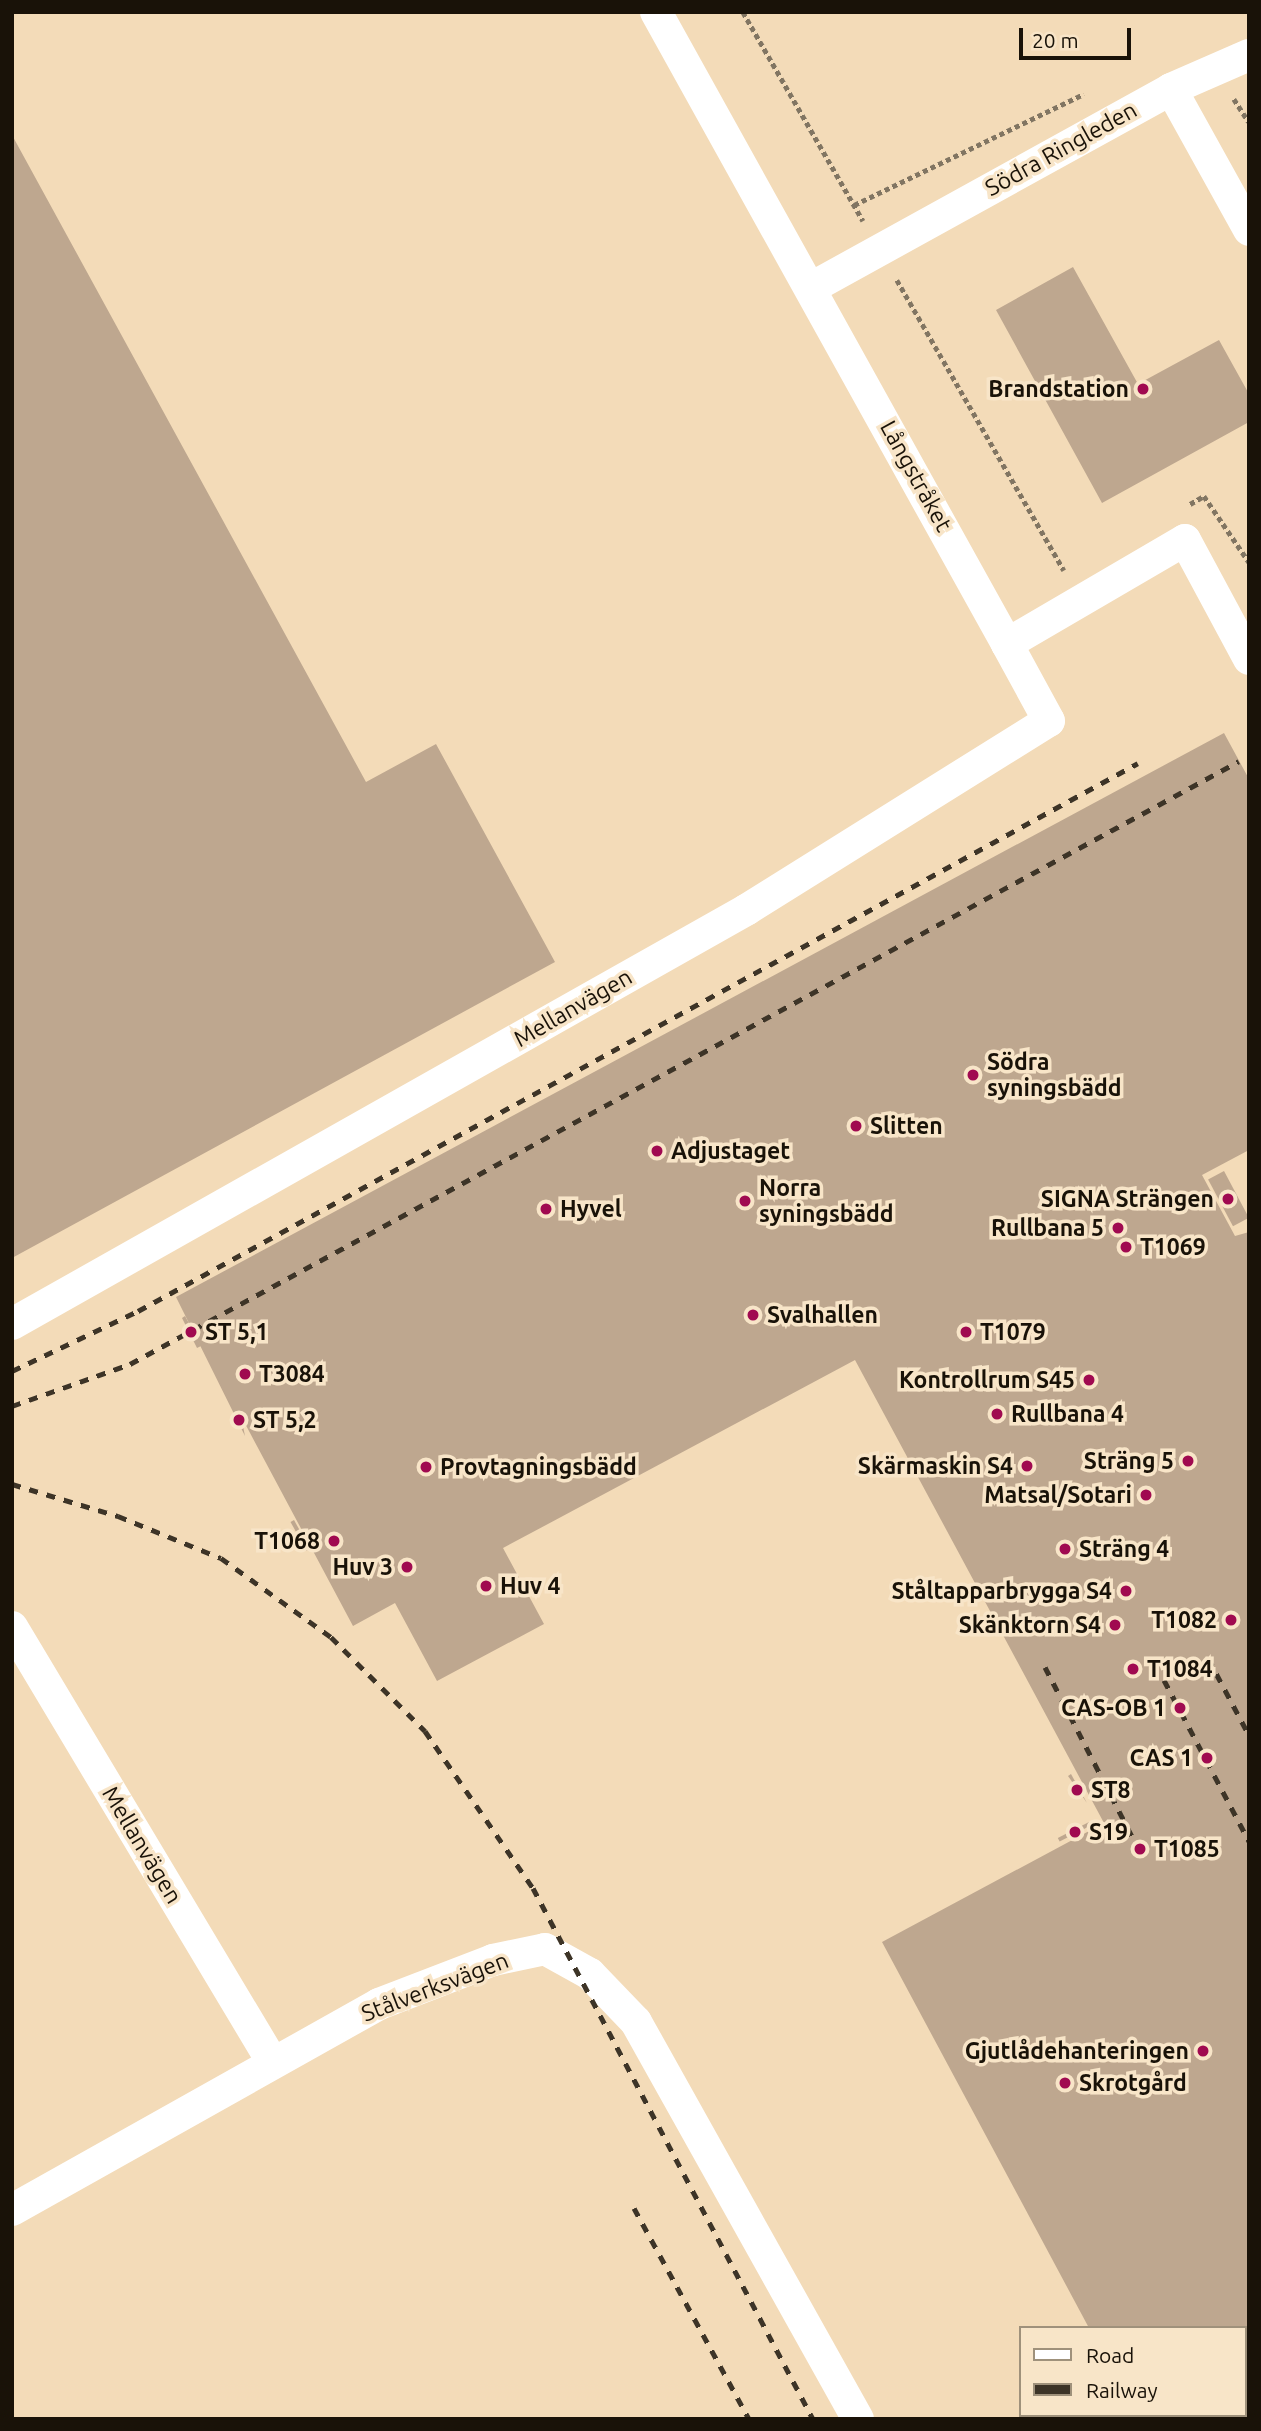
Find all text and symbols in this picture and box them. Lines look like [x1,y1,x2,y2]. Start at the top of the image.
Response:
scale bar [1023,14,1135,58]
text: 20 m [1032,28,1079,52]
street label: Södra Ringleden [980,96,1142,202]
place label: Brandstation [988,375,1129,403]
marker: Brandstation [1135,381,1151,397]
street label: Långstråket [874,416,958,536]
street label: Mellanvägen [509,963,637,1053]
place label: Södra syningsbädd [987,1048,1122,1102]
marker: Södra syningsbädd [965,1067,981,1083]
place label: Slitten [870,1112,943,1140]
marker: Slitten [848,1118,864,1134]
place label: Adjustaget [671,1137,790,1165]
marker: Adjustaget [649,1143,665,1159]
place label: Norra syningsbädd [759,1174,894,1228]
place label: SIGNA Strängen [1041,1185,1214,1213]
marker: SIGNA Strängen [1220,1191,1236,1207]
marker: Norra syningsbädd [737,1193,753,1209]
place label: Hyvel [560,1195,622,1223]
marker: Hyvel [538,1201,554,1217]
place label: Rullbana 5 [991,1214,1104,1242]
marker: Rullbana 5 [1110,1220,1126,1236]
place label: T1069 [1140,1233,1206,1261]
marker: T1069 [1118,1239,1134,1255]
place label: Svalhallen [767,1301,878,1329]
marker: Svalhallen [745,1307,761,1323]
place label: ST 5,1 [205,1318,269,1346]
place label: T1079 [980,1318,1046,1346]
marker: ST 5,1 [183,1324,199,1340]
marker: T1079 [958,1324,974,1340]
place label: T3084 [259,1360,325,1388]
marker: T3084 [237,1366,253,1382]
place label: Kontrollrum S45 [899,1366,1075,1394]
marker: Kontrollrum S45 [1081,1372,1097,1388]
place label: Rullbana 4 [1011,1400,1124,1428]
place label: ST 5,2 [253,1406,317,1434]
marker: Rullbana 4 [989,1406,1005,1422]
marker: ST 5,2 [231,1412,247,1428]
place label: Sträng 5 [1084,1447,1174,1475]
place label: Skärmaskin S4 [858,1452,1013,1480]
place label: Provtagningsbädd [440,1453,637,1481]
marker: Sträng 5 [1180,1453,1196,1469]
marker: Skärmaskin S4 [1019,1458,1035,1474]
marker: Provtagningsbädd [418,1459,434,1475]
place label: Matsal/Sotari [984,1481,1132,1509]
marker: Matsal/Sotari [1138,1487,1154,1503]
place label: T1068 [254,1527,320,1555]
marker: T1068 [326,1533,342,1549]
place label: Sträng 4 [1079,1535,1169,1563]
marker: Sträng 4 [1057,1541,1073,1557]
place label: Huv 3 [332,1553,393,1581]
marker: Huv 3 [399,1559,415,1575]
place label: Huv 4 [500,1572,561,1600]
place label: Ståltapparbrygga S4 [891,1577,1112,1605]
marker: Huv 4 [478,1578,494,1594]
marker: Ståltapparbrygga S4 [1118,1583,1134,1599]
place label: T1082 [1151,1606,1217,1634]
place label: Skänktorn S4 [959,1611,1101,1639]
marker: T1082 [1223,1612,1239,1628]
marker: Skänktorn S4 [1107,1617,1123,1633]
place label: T1084 [1147,1655,1213,1683]
marker: T1084 [1125,1661,1141,1677]
place label: CAS-OB 1 [1061,1694,1166,1722]
marker: CAS-OB 1 [1172,1700,1188,1716]
place label: CAS 1 [1130,1744,1193,1772]
marker: CAS 1 [1199,1750,1215,1766]
place label: ST8 [1091,1776,1130,1804]
street label: Mellanvägen [96,1781,188,1909]
marker: ST8 [1069,1782,1085,1798]
place label: S19 [1089,1818,1128,1846]
marker: S19 [1067,1824,1083,1840]
place label: T1085 [1154,1835,1220,1863]
marker: T1085 [1132,1841,1148,1857]
street label: Stålverksvägen [358,1946,512,2028]
place label: Gjutlådehanteringen [965,2037,1189,2065]
marker: Gjutlådehanteringen [1195,2043,1211,2059]
place label: Skrotgård [1079,2069,1187,2097]
marker: Skrotgård [1057,2075,1073,2091]
legend [1020,2326,1247,2417]
text: Road [1086,2343,1134,2367]
text: Railway [1086,2378,1158,2402]

